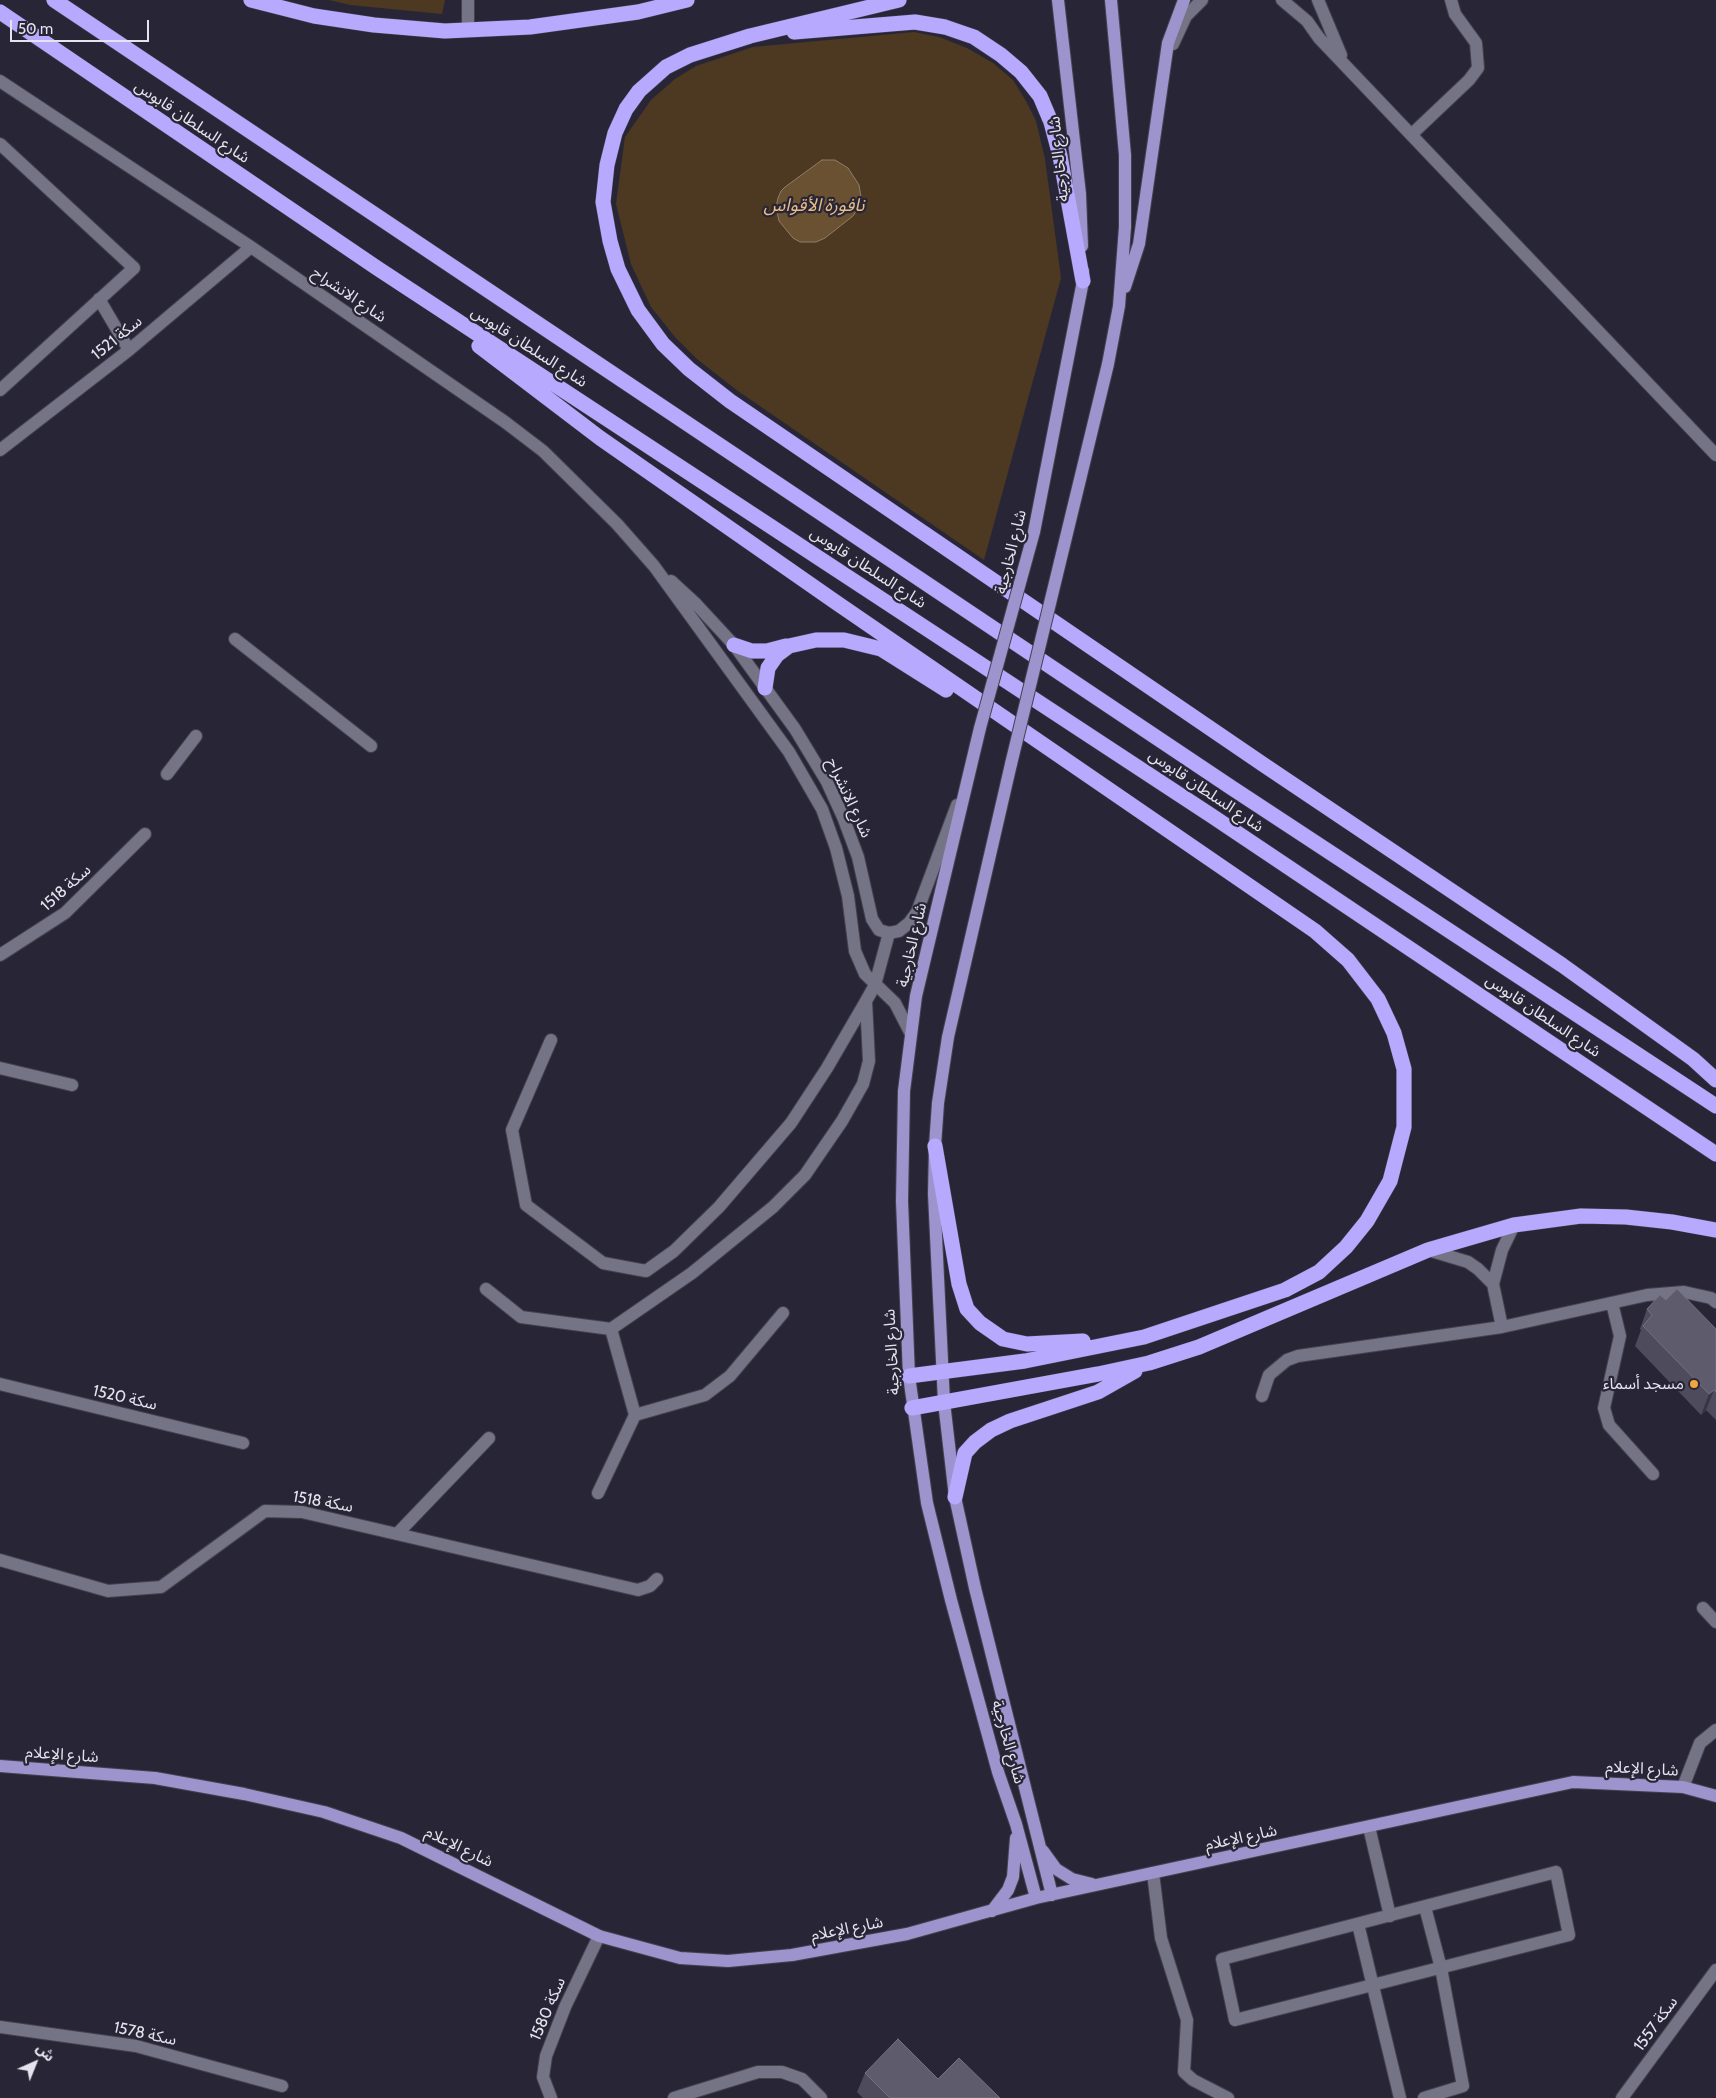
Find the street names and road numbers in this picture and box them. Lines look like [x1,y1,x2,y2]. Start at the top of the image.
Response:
street label: شارع السلطان قابوس [131,76,253,168]
street label: شارع الخارجية [1045,115,1073,203]
street label: شارع الانشراح [308,263,390,327]
street label: شارع السلطان قابوس [467,302,591,392]
street label: سكة 1521 [88,312,146,364]
street label: شارع الخارجية [991,508,1031,596]
street label: شارع السلطان قابوس [806,523,930,613]
street label: شارع السلطان قابوس [1145,745,1267,837]
street label: شارع الانشراح [822,755,876,841]
street label: سكة 1518 [37,861,95,915]
street label: شارع الخارجية [893,901,931,989]
street label: شارع السلطان قابوس [1482,970,1604,1062]
street label: شارع الخارجية [880,1309,904,1395]
street label: سكة 1520 [91,1381,159,1415]
street label: سكة 1518 [291,1487,355,1517]
street label: شارع الخارجية [987,1698,1029,1786]
street label: شارع الإعلام [25,1743,99,1767]
street label: شارع الإعلام [1605,1757,1679,1781]
street label: شارع الإعلام [1203,1821,1279,1855]
street label: شارع الإعلام [422,1822,496,1872]
street label: شارع الإعلام [809,1913,885,1945]
street label: سكة 1580 [526,1975,570,2043]
street label: سكة 1557 [1630,1993,1682,2055]
street label: سكة 1578 [112,2018,178,2050]

